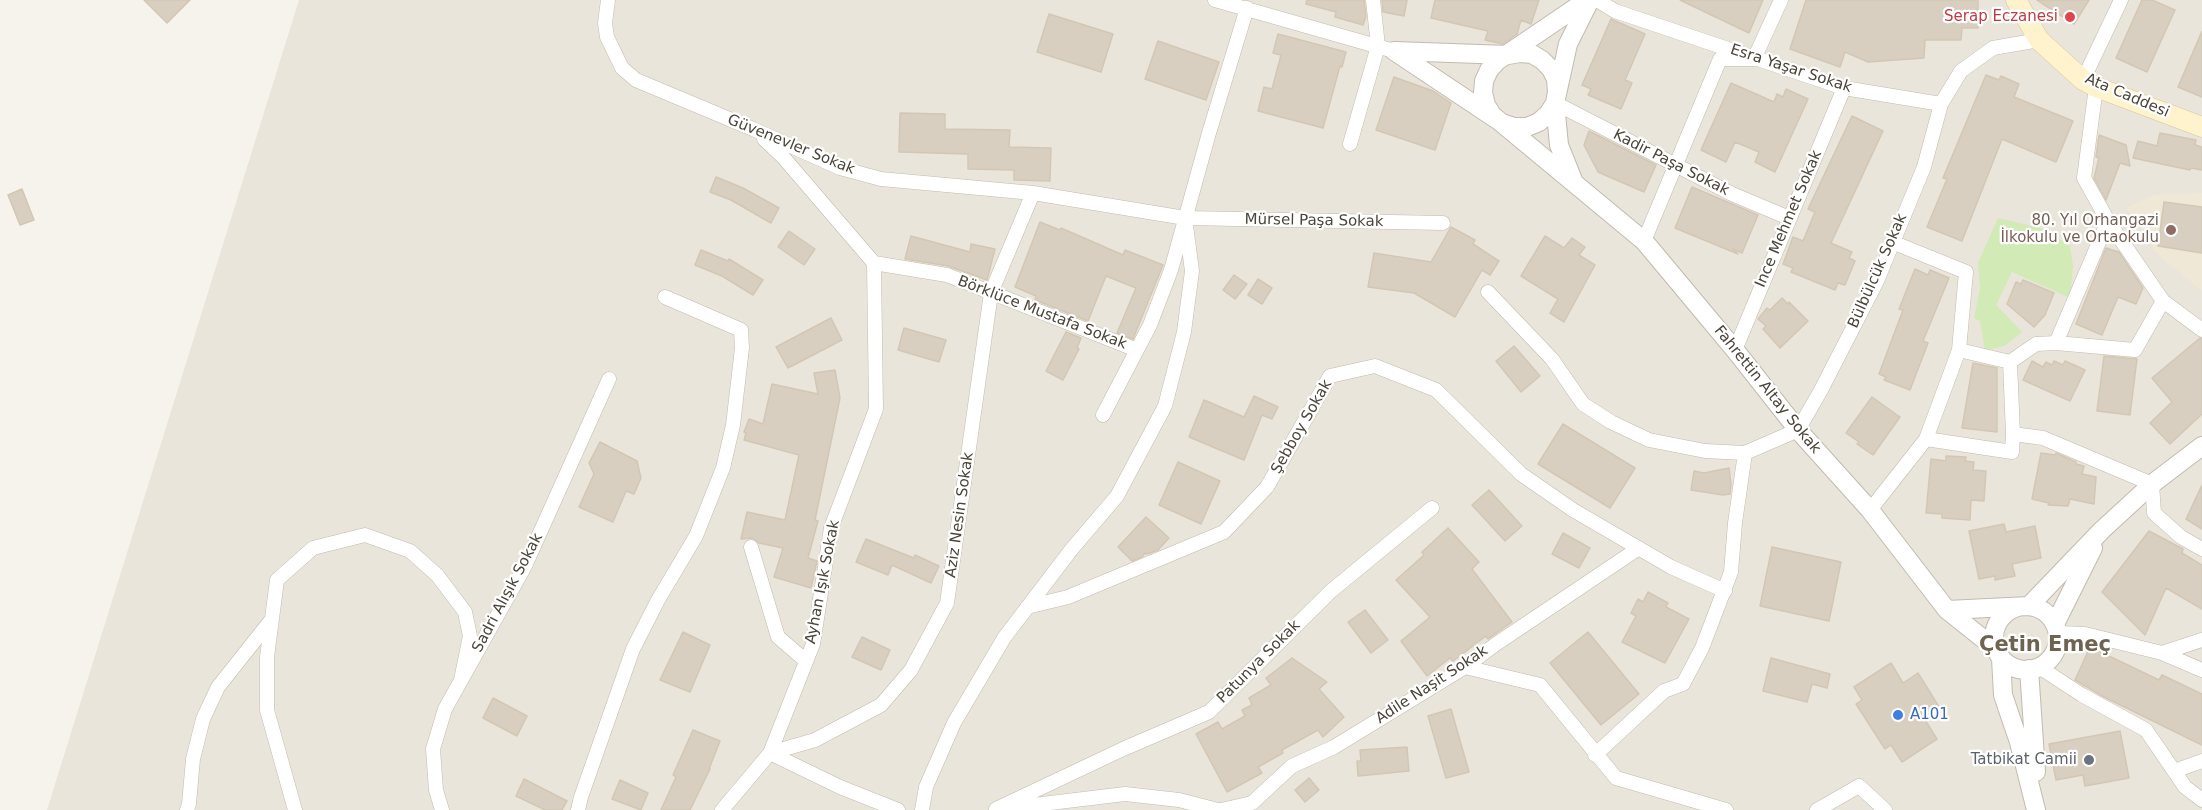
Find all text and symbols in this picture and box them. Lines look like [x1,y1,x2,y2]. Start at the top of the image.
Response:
place label: Serap Eczanesi [1944,8,2058,26]
marker: Serap Eczanesi [2063,10,2077,24]
street label: Esra Yaşar Sokak [1728,41,1854,97]
street label: Ata Caddesi [2082,70,2172,122]
street label: Güvenevler Sokak [724,111,858,179]
street label: Kadir Paşa Sokak [1610,126,1732,200]
street label: Ince Mehmet Sokak [1752,148,1826,290]
street label: Mürsel Paşa Sokak [1244,211,1384,231]
street label: Bülbülcük Sokak [1845,211,1911,331]
place label: 80. Yıl Orhangazi İlkokulu ve Ortaokulu [2000,212,2159,247]
marker: 80. Yıl Orhangazi İlkokulu ve Ortaokulu [2164,223,2178,237]
street label: Börklüce Mustafa Sokak [955,272,1129,354]
street label: Fahrettin Altay Sokak [1710,322,1824,458]
street label: Şebboy Sokak [1268,377,1336,477]
street label: Aziz Nesin Sokak [942,451,978,579]
street label: Ayhan Işık Sokak [802,518,844,646]
street label: Sadri Alışık Sokak [469,530,547,656]
street label: Patunya Sokak [1214,617,1304,707]
district label: Çetin Emeç [1979,633,2111,659]
street label: Adile Naşit Sokak [1373,642,1491,728]
place label: A101 [1910,706,1949,724]
marker: A101 [1891,708,1905,722]
place label: Tatbikat Camii [1971,751,2077,769]
marker: Tatbikat Camii [2082,753,2096,767]

